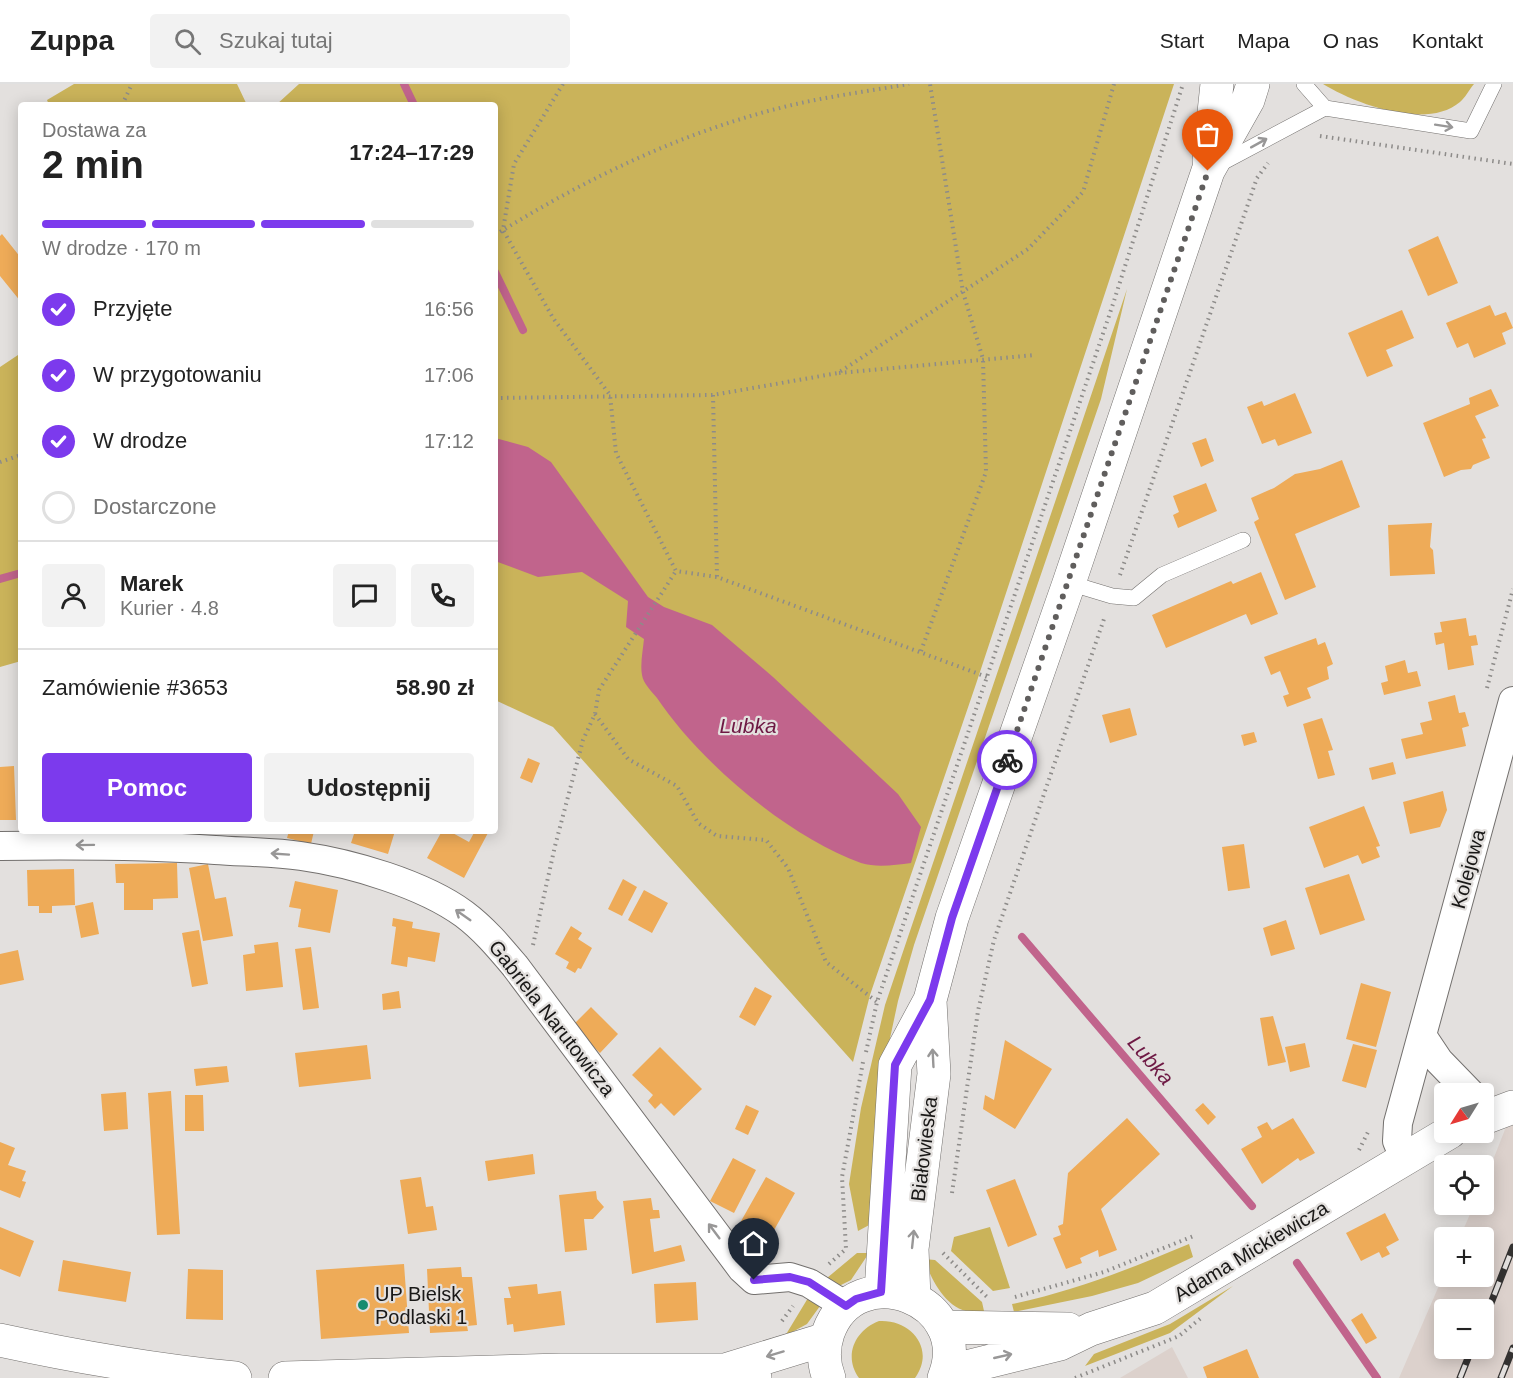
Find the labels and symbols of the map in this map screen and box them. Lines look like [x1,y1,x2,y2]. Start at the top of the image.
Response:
pin [1182,109,1233,171]
one-way arrow [1434,121,1453,132]
one-way arrow [1250,137,1267,149]
water label: Lubka [719,714,777,737]
courier [977,730,1037,790]
street label: Kolejowa [1447,826,1489,911]
one-way arrow [75,839,95,850]
one-way arrow [270,849,290,860]
one-way arrow [455,909,472,921]
street label: Gabriela Narutowicza [484,936,620,1101]
water label: Lubka [1124,1031,1178,1089]
one-way arrow [927,1049,938,1069]
north arrow [1434,1083,1494,1143]
street label: Białowieska [907,1094,941,1203]
street label: Adama Mickiewicza [1170,1196,1333,1306]
pin [728,1218,779,1280]
one-way arrow [707,1224,720,1240]
one-way arrow [908,1230,919,1250]
place label: UP Bielsk Podlaski 1 [375,1283,467,1328]
marker: UP Bielsk Podlaski 1 [356,1298,370,1312]
one-way arrow [766,1349,785,1360]
one-way arrow [993,1350,1012,1362]

